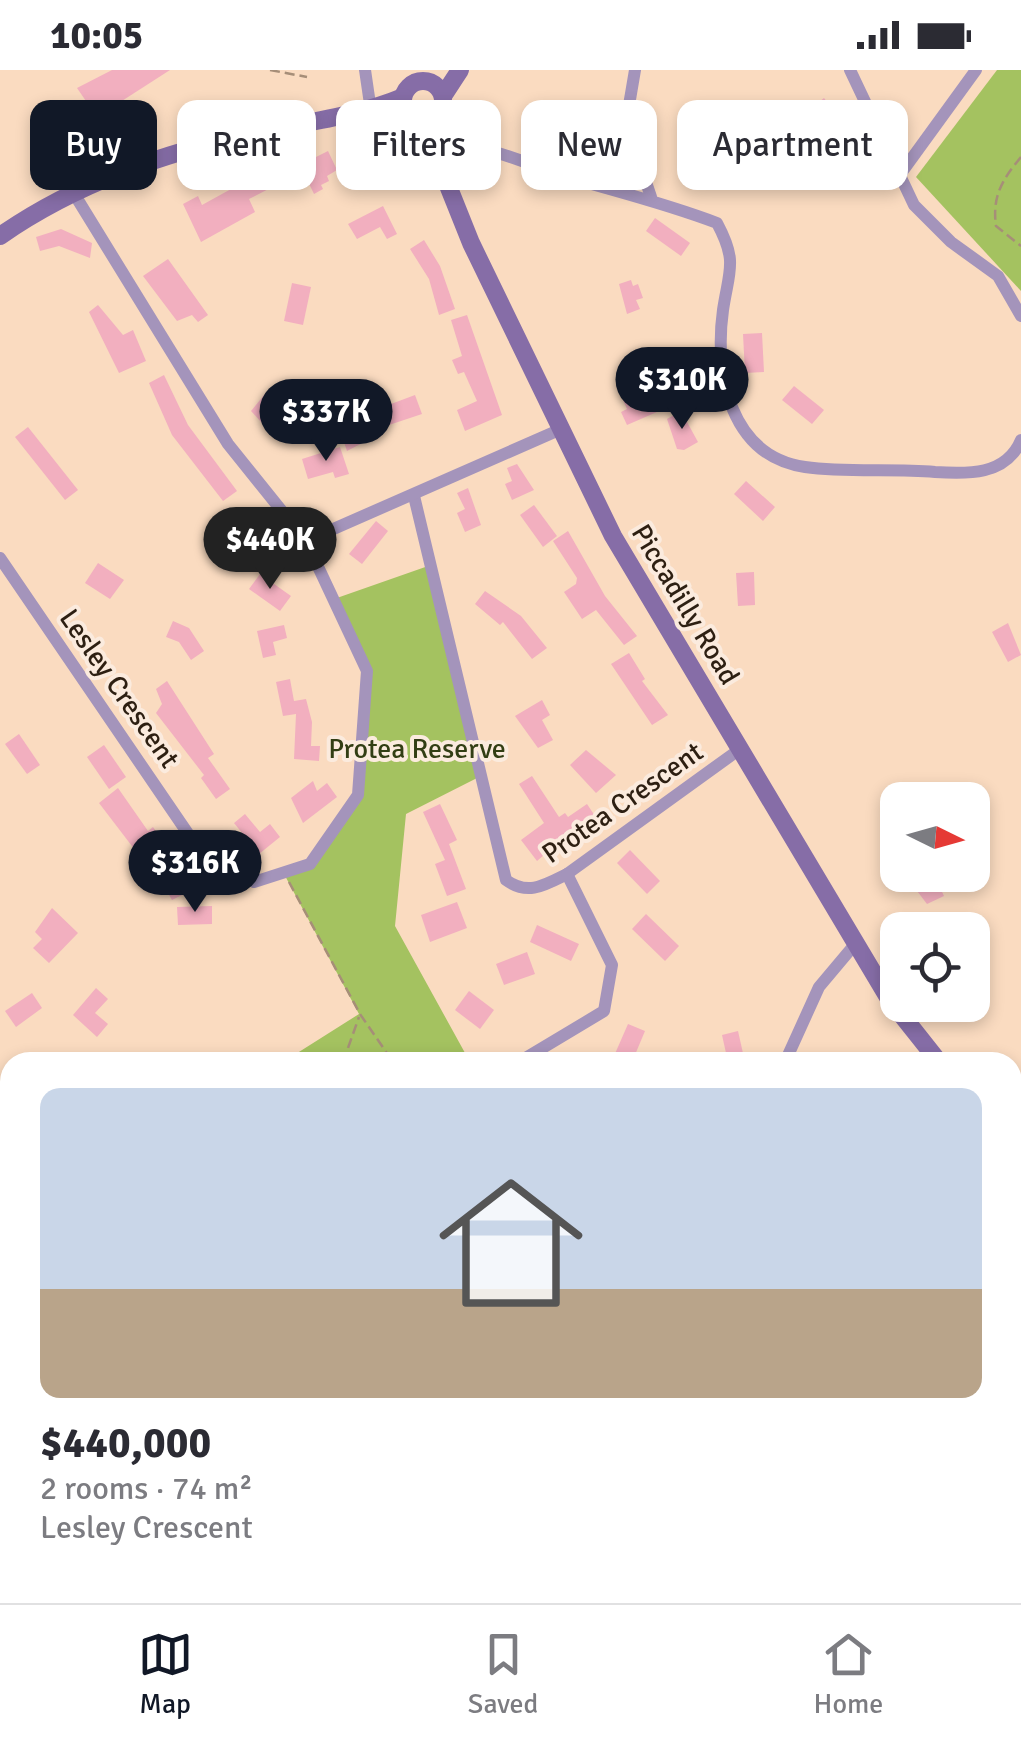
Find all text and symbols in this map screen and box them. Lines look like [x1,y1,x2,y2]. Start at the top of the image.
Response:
text: 10:05 [50,12,143,59]
chip: Buy [30,100,157,190]
chip: Rent [177,100,316,190]
chip: Filters [336,100,501,190]
chip: New [521,100,657,190]
chip: Apartment [677,100,908,190]
pin: $310K [612,347,752,432]
text: $310K [638,360,726,399]
pin: $337K [256,379,396,464]
text: $337K [282,392,370,431]
pin: $440K [200,507,340,592]
street label: Piccadilly Road [624,518,746,691]
text: $440K [226,520,314,559]
street label: Lesley Crescent [52,603,187,775]
park label: Protea Reserve [328,732,506,766]
street label: Protea Crescent [536,735,710,871]
north arrow [880,782,990,892]
map controls [880,782,990,1022]
pin: $316K [125,830,265,915]
text: $316K [151,843,239,882]
button: locate [880,912,990,1022]
icon: home [421,1153,601,1333]
text: $440,000 [40,1418,211,1469]
text: 2 rooms · 74 m² [40,1469,253,1508]
text: Lesley Crescent [40,1508,253,1547]
tab: Map [138,1627,193,1721]
tab: Saved [468,1627,538,1721]
tab: Home [814,1627,883,1721]

